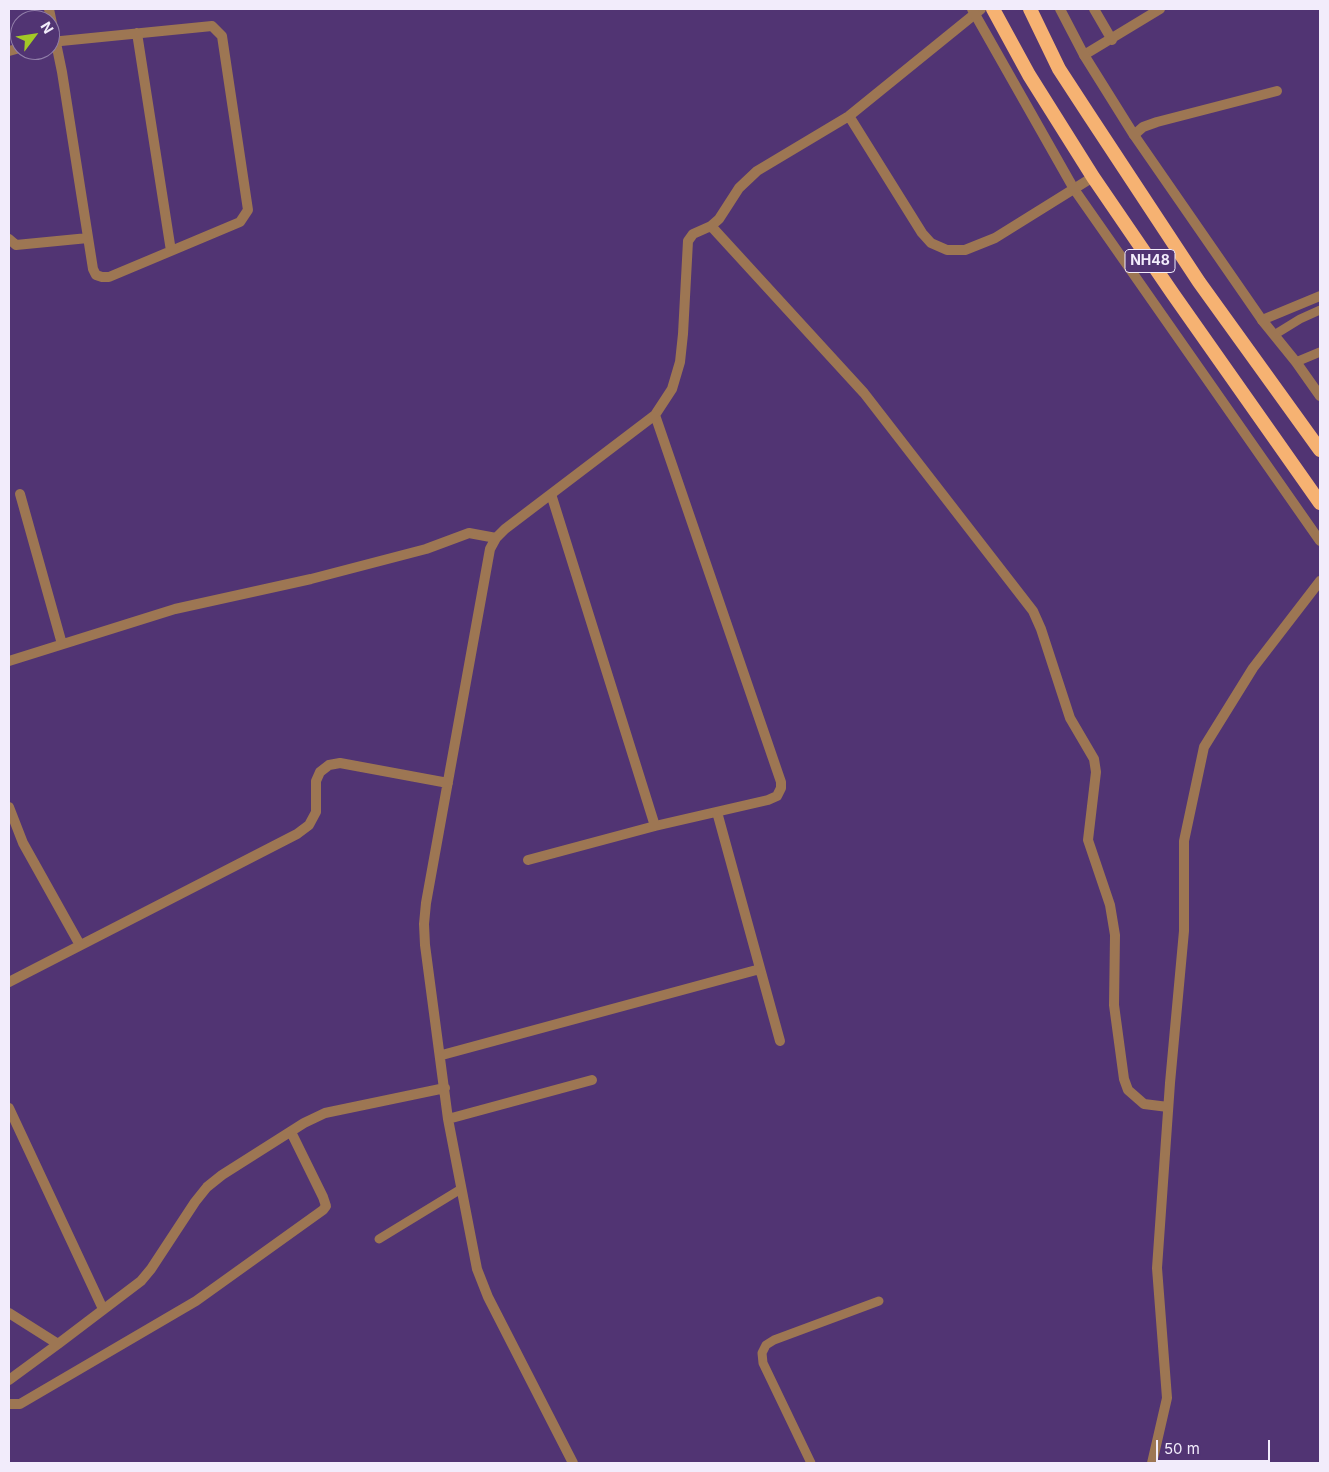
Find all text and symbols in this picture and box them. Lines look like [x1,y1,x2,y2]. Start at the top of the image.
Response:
north arrow [10,10,60,60]
text: N [37,19,57,36]
road number: NH48 [1125,250,1175,272]
scale bar [1159,1430,1273,1462]
text: 50 m [1164,1439,1200,1458]

